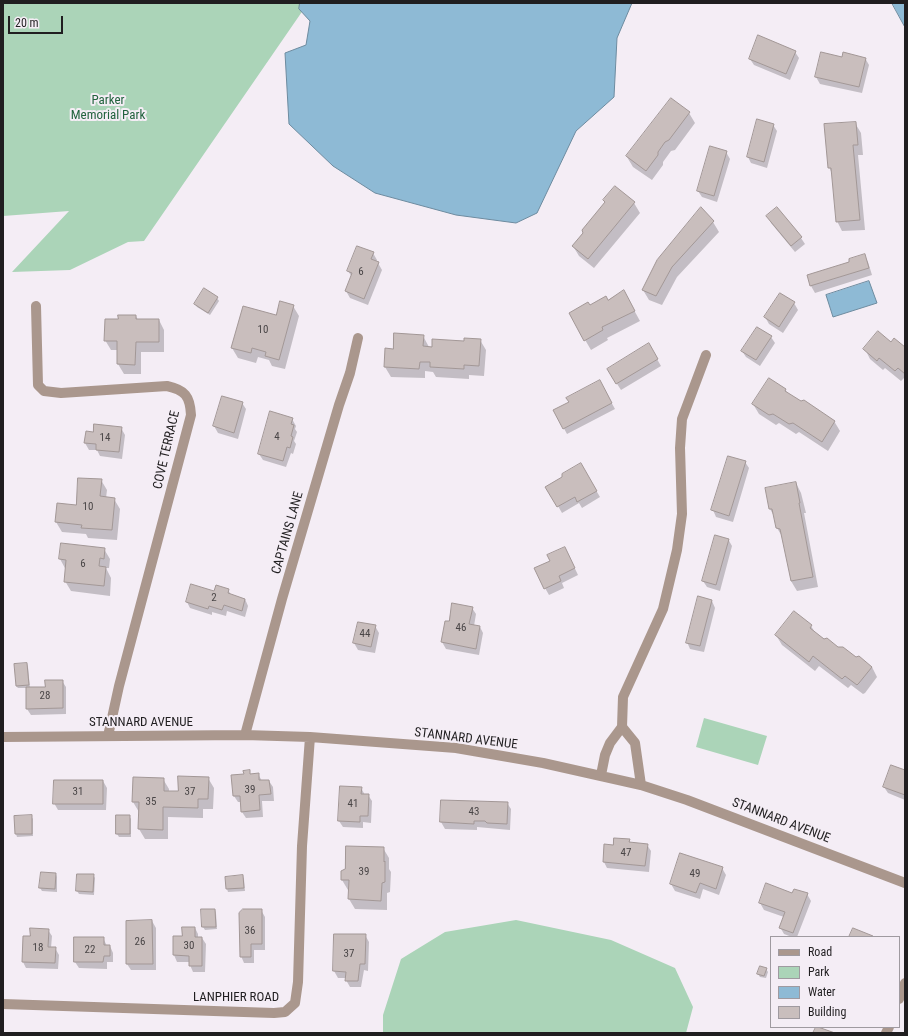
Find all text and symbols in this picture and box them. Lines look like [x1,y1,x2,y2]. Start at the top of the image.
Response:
scale bar [10,8,65,34]
text: 20 m [15,16,39,30]
park label: Parker Memorial Park [71,93,145,124]
house number: 6 [358,265,364,279]
house number: 10 [258,323,268,337]
street label: COVE TERRACE [150,409,184,491]
house number: 4 [274,430,280,444]
house number: 14 [100,431,110,445]
street label: CAPTAINS LANE [269,490,307,576]
house number: 10 [83,500,93,514]
house number: 6 [80,557,86,571]
house number: 2 [211,591,217,605]
house number: 46 [456,621,466,635]
house number: 44 [360,627,370,641]
house number: 28 [40,689,50,703]
street label: STANNARD AVENUE [89,715,193,731]
street label: STANNARD AVENUE [413,725,519,753]
house number: 39 [245,783,255,797]
house number: 31 [73,785,83,799]
house number: 37 [185,785,195,799]
house number: 35 [146,795,156,809]
street label: STANNARD AVENUE [730,795,832,847]
house number: 41 [348,797,358,811]
house number: 43 [469,805,479,819]
house number: 47 [621,846,631,860]
house number: 39 [359,865,369,879]
house number: 49 [690,867,700,881]
house number: 36 [245,924,255,938]
house number: 26 [135,935,145,949]
legend [770,936,900,1028]
house number: 30 [184,939,194,953]
house number: 18 [33,941,43,955]
house number: 22 [85,943,95,957]
text: Road [808,945,832,959]
house number: 37 [344,947,354,961]
text: Park [808,965,829,979]
text: Water [808,985,836,999]
street label: LANPHIER ROAD [193,990,279,1006]
text: Building [808,1005,846,1019]

